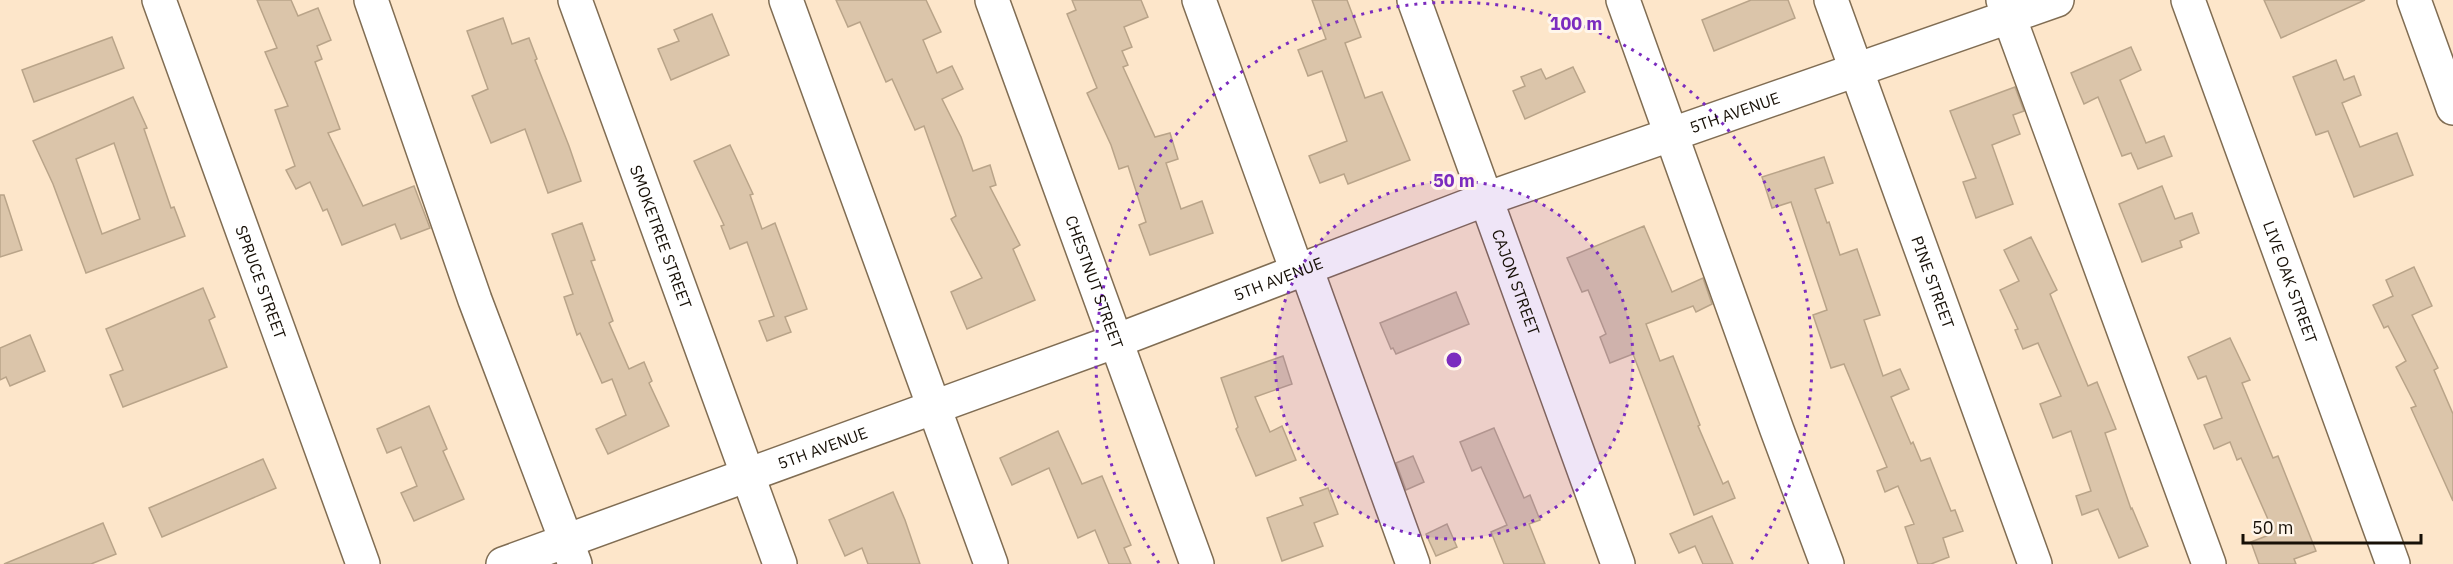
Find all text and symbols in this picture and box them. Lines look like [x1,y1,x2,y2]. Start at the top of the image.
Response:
text: 100 m [1550,12,1602,35]
street label: 5TH AVENUE [1687,87,1782,137]
street label: SMOKETREE STREET [626,162,696,311]
text: 50 m [1433,169,1475,192]
street label: CHESTNUT STREET [1061,213,1128,351]
street label: LIVE OAK STREET [2259,218,2322,346]
street label: SPRUCE STREET [231,223,291,342]
street label: CAJON STREET [1488,226,1544,338]
street label: PINE STREET [1907,233,1959,331]
street label: 5TH AVENUE [1231,253,1326,305]
centre of rings [1444,350,1464,370]
street label: 5TH AVENUE [775,422,870,473]
scale bar [2243,507,2422,545]
text: 50 m [2252,516,2294,539]

